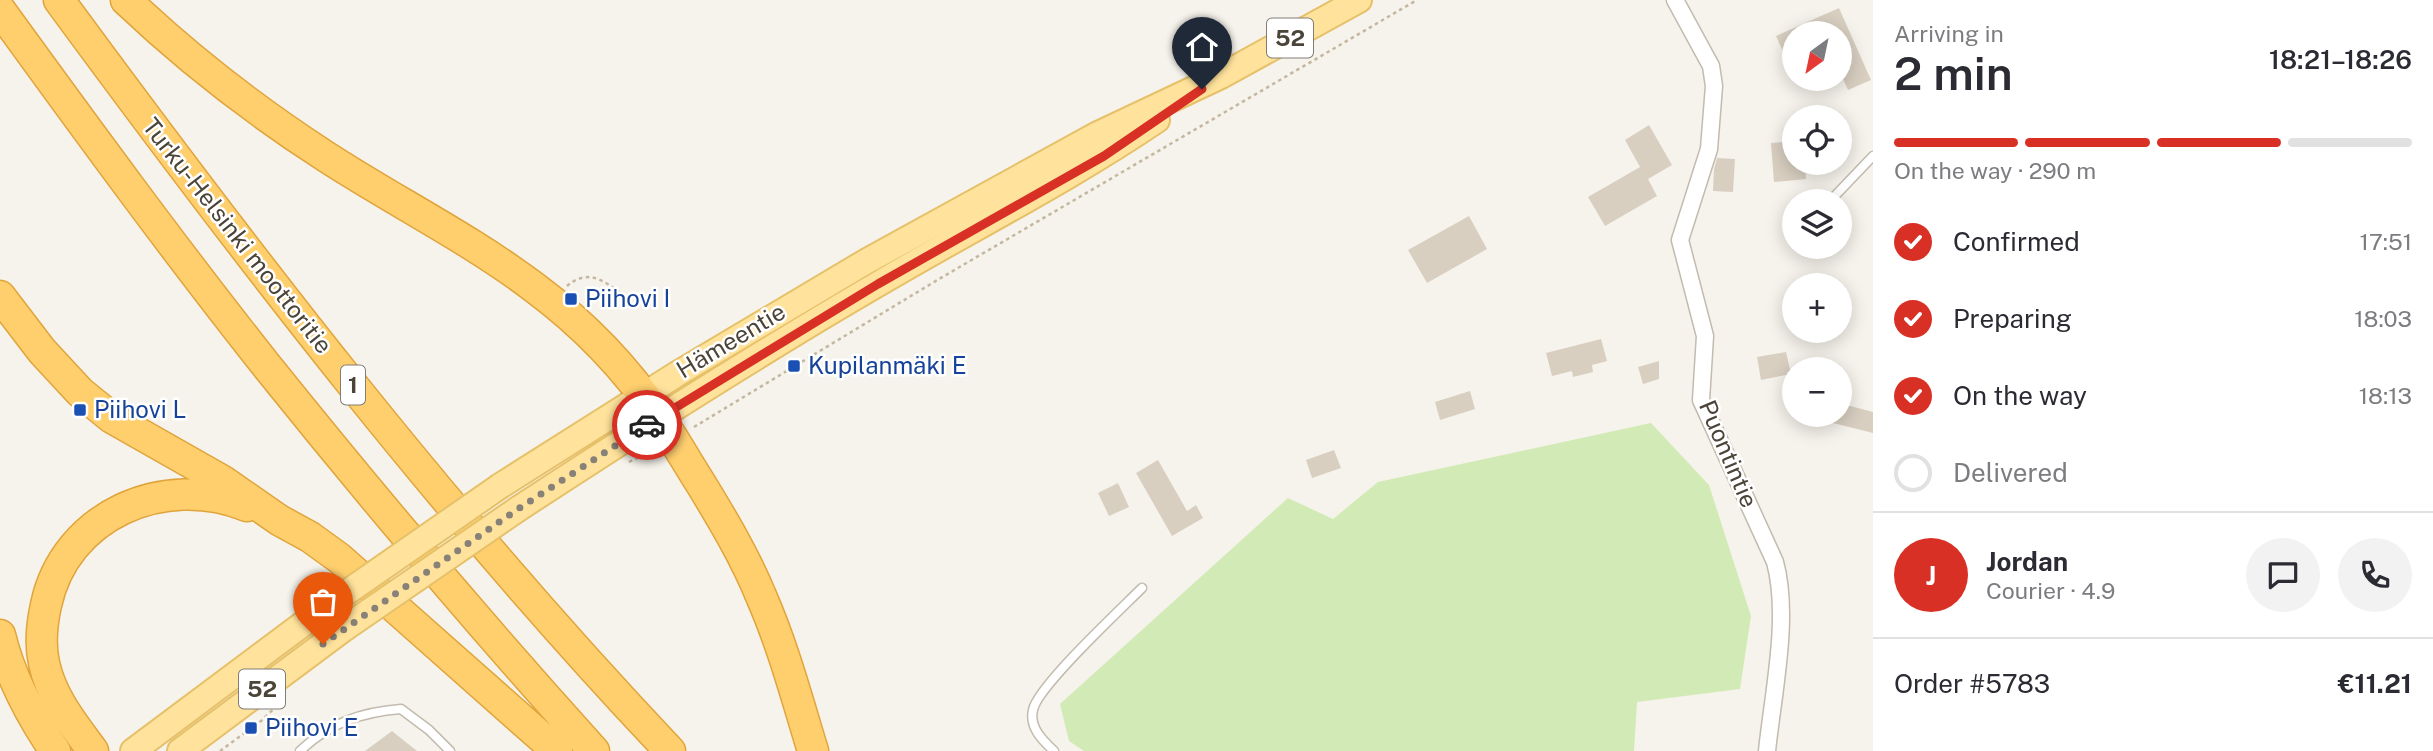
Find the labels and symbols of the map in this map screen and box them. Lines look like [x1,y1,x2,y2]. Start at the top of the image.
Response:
pin [1172,17,1232,89]
road number: 52 [1267,19,1313,58]
north arrow [1782,21,1852,91]
street label: Turku-Helsinki moottoritie [137,112,338,359]
place label: Piihovi I [585,284,670,312]
marker: Piihovi I [563,291,579,307]
street label: Hämeentie [671,297,790,383]
place label: Kupilanmäki E [808,351,967,379]
marker: Kupilanmäki E [786,358,802,374]
road number: 1 [341,366,365,404]
courier [612,390,682,460]
place label: Piihovi L [94,395,186,423]
street label: Puontintie [1694,396,1764,511]
marker: Piihovi L [72,402,88,418]
pin [293,572,353,644]
road number: 52 [239,670,285,708]
place label: Piihovi E [265,713,358,741]
marker: Piihovi E [243,720,259,736]

